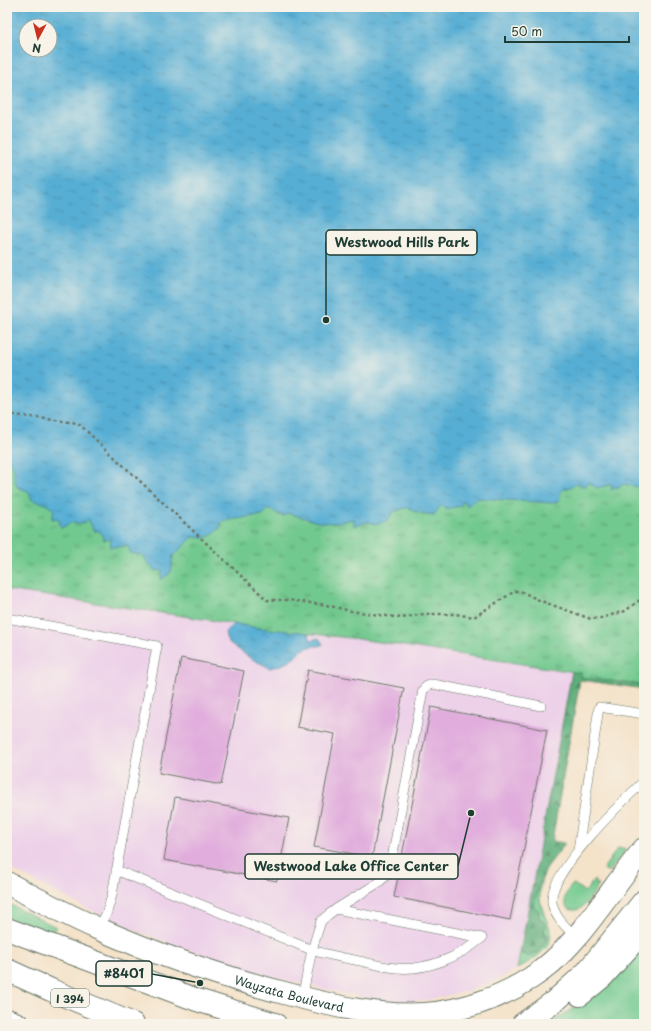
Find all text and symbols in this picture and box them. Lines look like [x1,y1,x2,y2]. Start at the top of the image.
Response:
north arrow [18,18,58,58]
scale bar [505,18,629,44]
text: 50 m [511,22,542,40]
text: N [31,39,42,57]
callout: Westwood Hills Park [326,230,477,255]
text: Westwood Hills Park [334,232,470,251]
callout: Westwood Lake Office Center [245,854,458,879]
text: Westwood Lake Office Center [253,856,449,875]
callout: #8401 [96,961,152,986]
text: #8401 [104,963,145,982]
street label: Wayzata Boulevard [232,970,346,1016]
road number: I 394 [51,989,89,1007]

